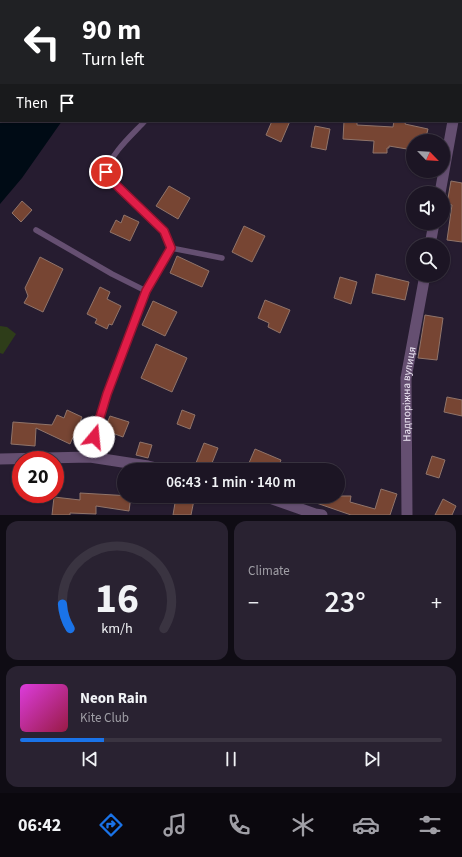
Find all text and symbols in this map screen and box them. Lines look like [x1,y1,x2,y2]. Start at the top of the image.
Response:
text: 90 m [82,10,141,50]
icon: left [16,16,68,68]
text: Turn left [82,47,144,72]
icon: arrive [56,92,78,114]
text: Then [16,93,48,114]
north arrow [406,134,450,178]
map controls [406,134,450,282]
pin [89,155,123,189]
icon: arrive [95,161,117,183]
button: sound [406,186,450,230]
button: search [406,238,450,282]
street label: Надпоріжна вулиця [399,346,420,442]
position arrow [73,416,115,458]
speed limit sign: 20 [12,451,64,503]
text: 06:43 · 1 min · 140 m [166,472,296,493]
text: Climate [248,562,290,580]
text: 16 [95,568,139,628]
text: 23° [324,581,366,624]
text: − [248,587,259,619]
text: + [431,587,442,619]
text: km/h [101,617,133,638]
text: Neon Rain [80,688,147,709]
text: Kite Club [80,709,129,727]
icon: previous [79,748,101,770]
icon: pause [220,748,242,770]
icon: next [361,748,383,770]
icon: directions [97,811,125,839]
icon: music [161,811,189,839]
icon: phone [225,811,253,839]
icon: climate [289,811,317,839]
icon: car [352,811,380,839]
icon: filters [416,811,444,839]
text: 06:42 [18,813,61,838]

